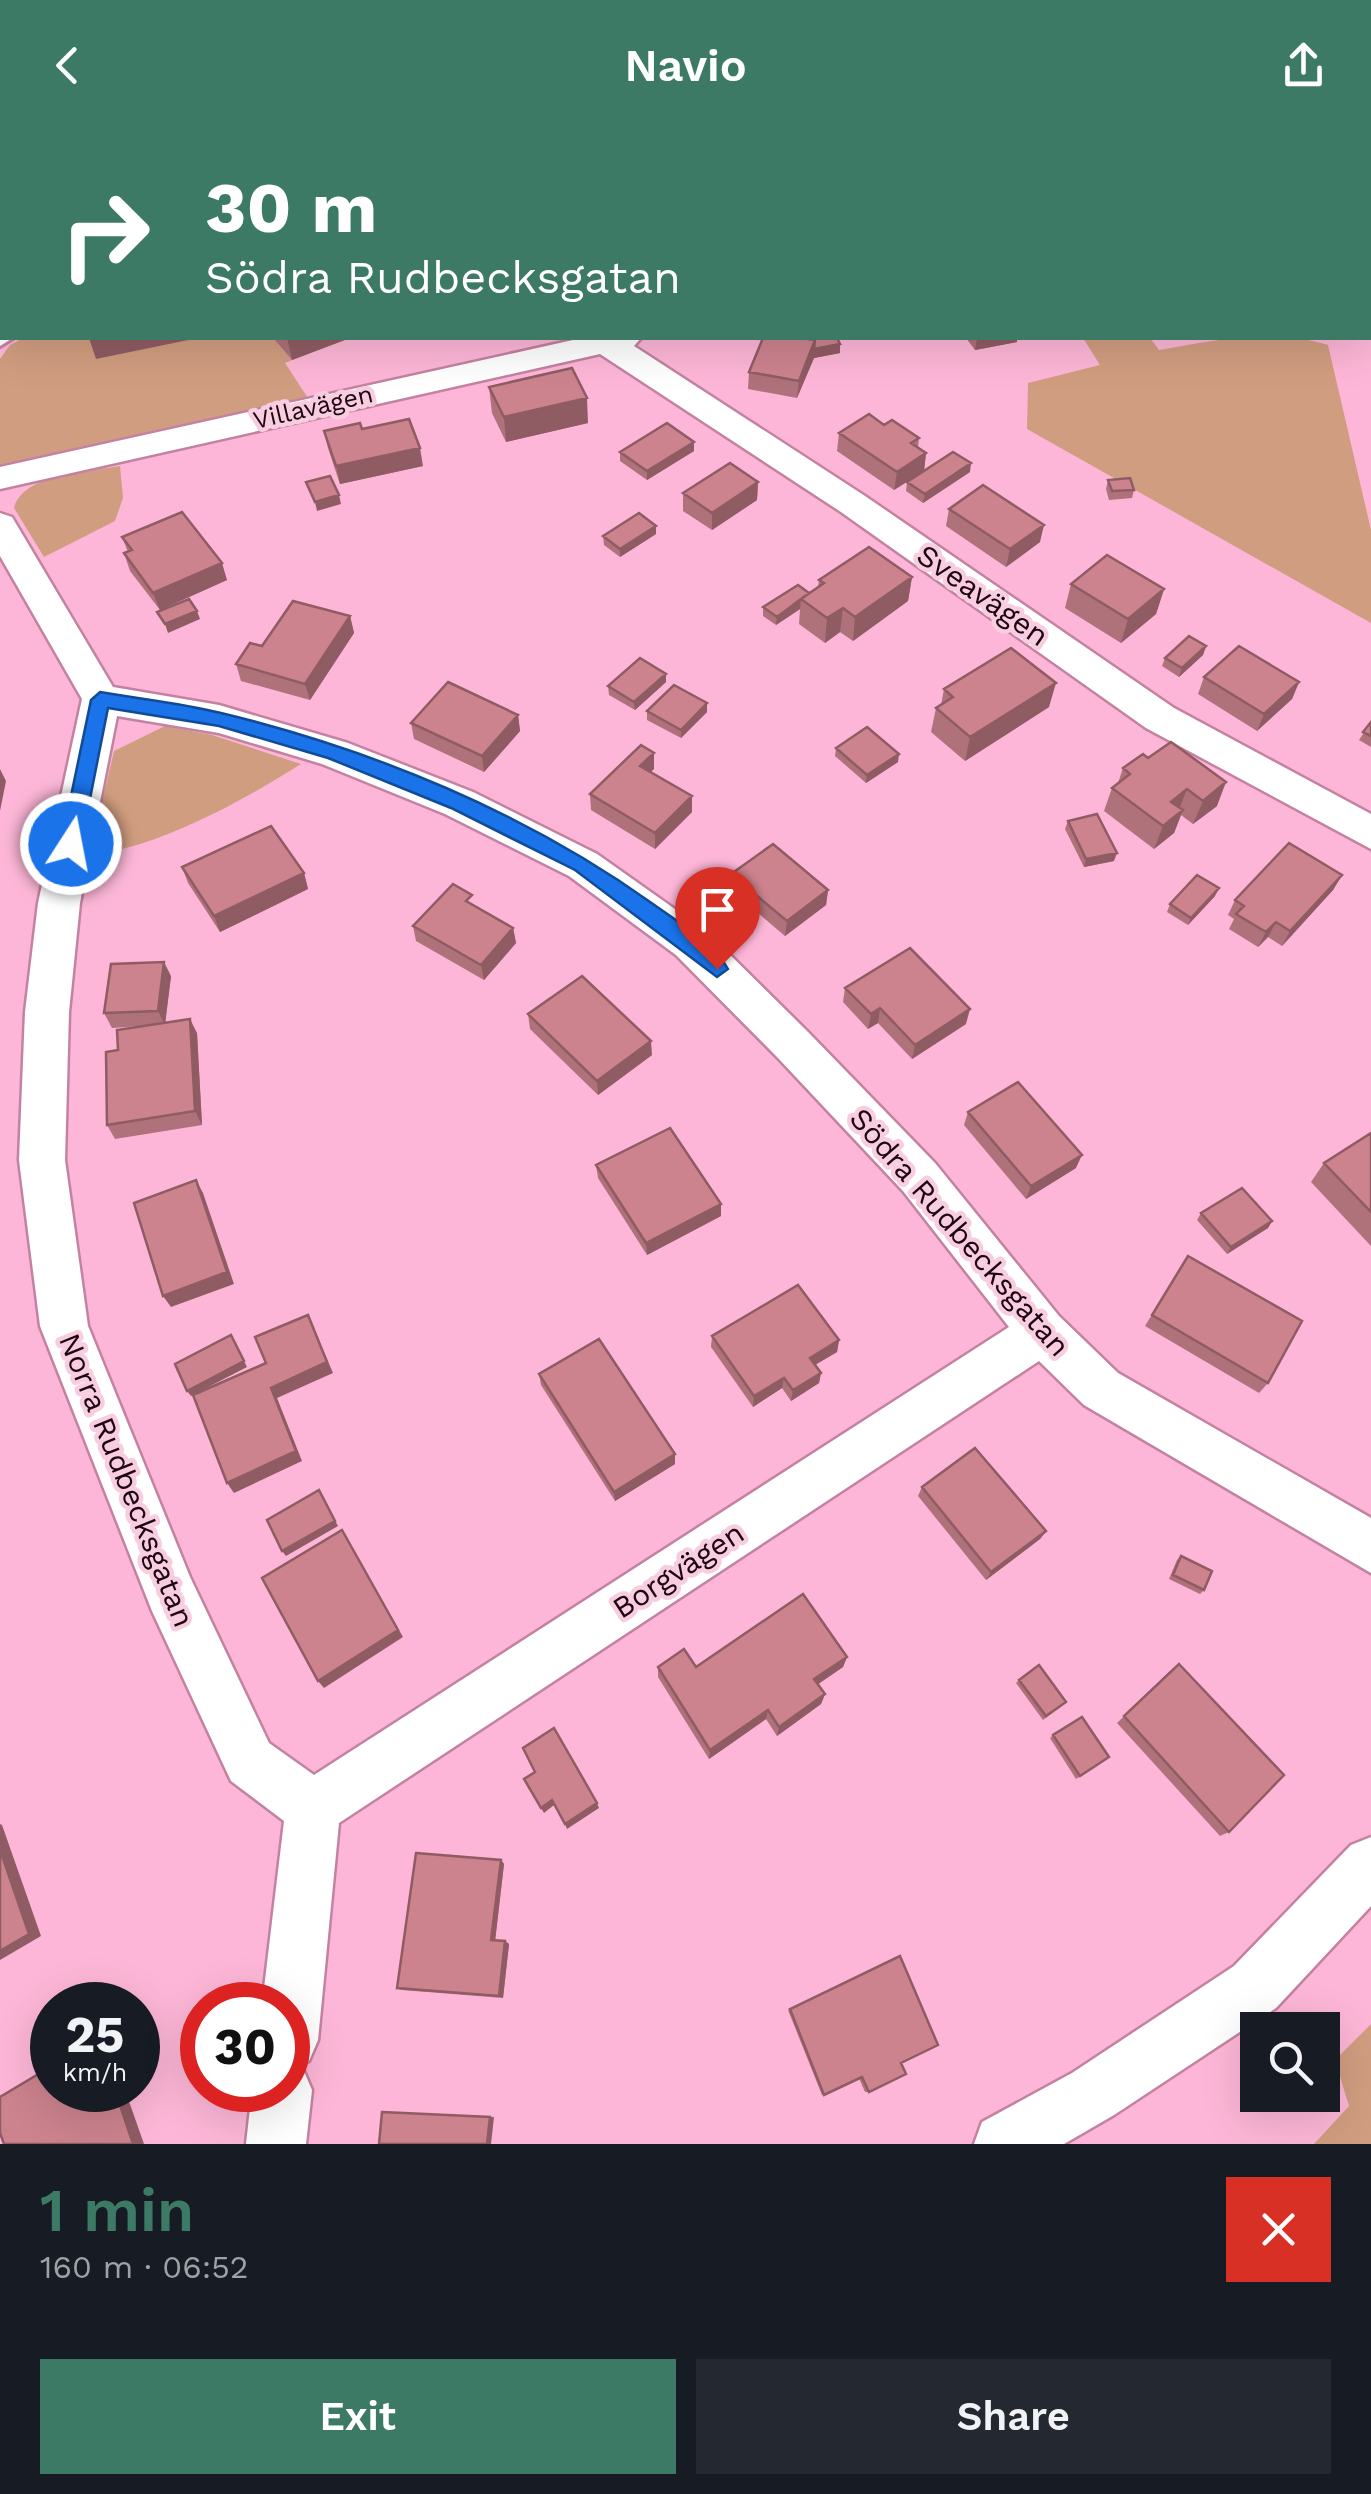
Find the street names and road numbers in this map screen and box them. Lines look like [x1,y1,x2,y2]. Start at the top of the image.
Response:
street label: Villavägen [250,379,376,435]
street label: Sveavägen [911,537,1055,653]
street label: Södra Rudbecksgatan [843,1101,1077,1363]
street label: Norra Rudbecksgatan [52,1328,202,1632]
street label: Borgvägen [606,1515,750,1625]

